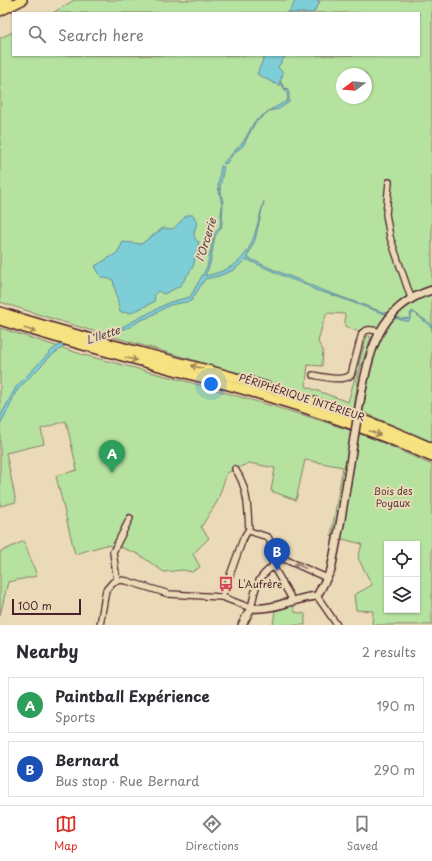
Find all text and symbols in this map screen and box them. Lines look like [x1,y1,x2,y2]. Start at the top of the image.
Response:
search box [12,12,420,56]
icon: search [26,23,48,45]
text: Search here [58,23,144,46]
north arrow [336,68,372,104]
water label: l'Orcerie [191,215,221,264]
water label: L'Ilette [84,321,123,348]
one-way arrow [23,327,36,334]
one-way arrow [124,355,137,363]
one-way arrow [191,363,204,371]
street label: PÉRIPHÉRIQUE INTÉRIEUR [237,369,367,424]
your location [201,374,221,394]
one-way arrow [369,430,381,438]
pin: A [99,440,125,473]
park label: Bois des Poyaux [374,483,413,510]
pin: B [264,538,290,571]
map controls [384,541,420,613]
button: locate [384,541,420,577]
one-way arrow [294,562,306,570]
bus stop icon: L'Aufrère [217,575,235,593]
place label: L'Aufrère [238,576,283,591]
button: layers [384,577,420,613]
scale bar [12,597,81,616]
text: 100 m [18,597,52,614]
text: Nearby [16,638,78,664]
text: 2 results [362,642,416,661]
text: Paintball Expérience [55,684,210,707]
text: A [25,696,35,715]
text: 190 m [376,696,415,715]
text: Sports [55,707,95,726]
text: Bernard [55,748,119,771]
text: B [26,760,34,779]
text: 290 m [374,760,415,779]
text: Bus stop · Rue Bernard [55,771,199,790]
tab: Map [54,813,77,854]
tab: Directions [185,813,239,854]
tab: Saved [347,813,378,854]

